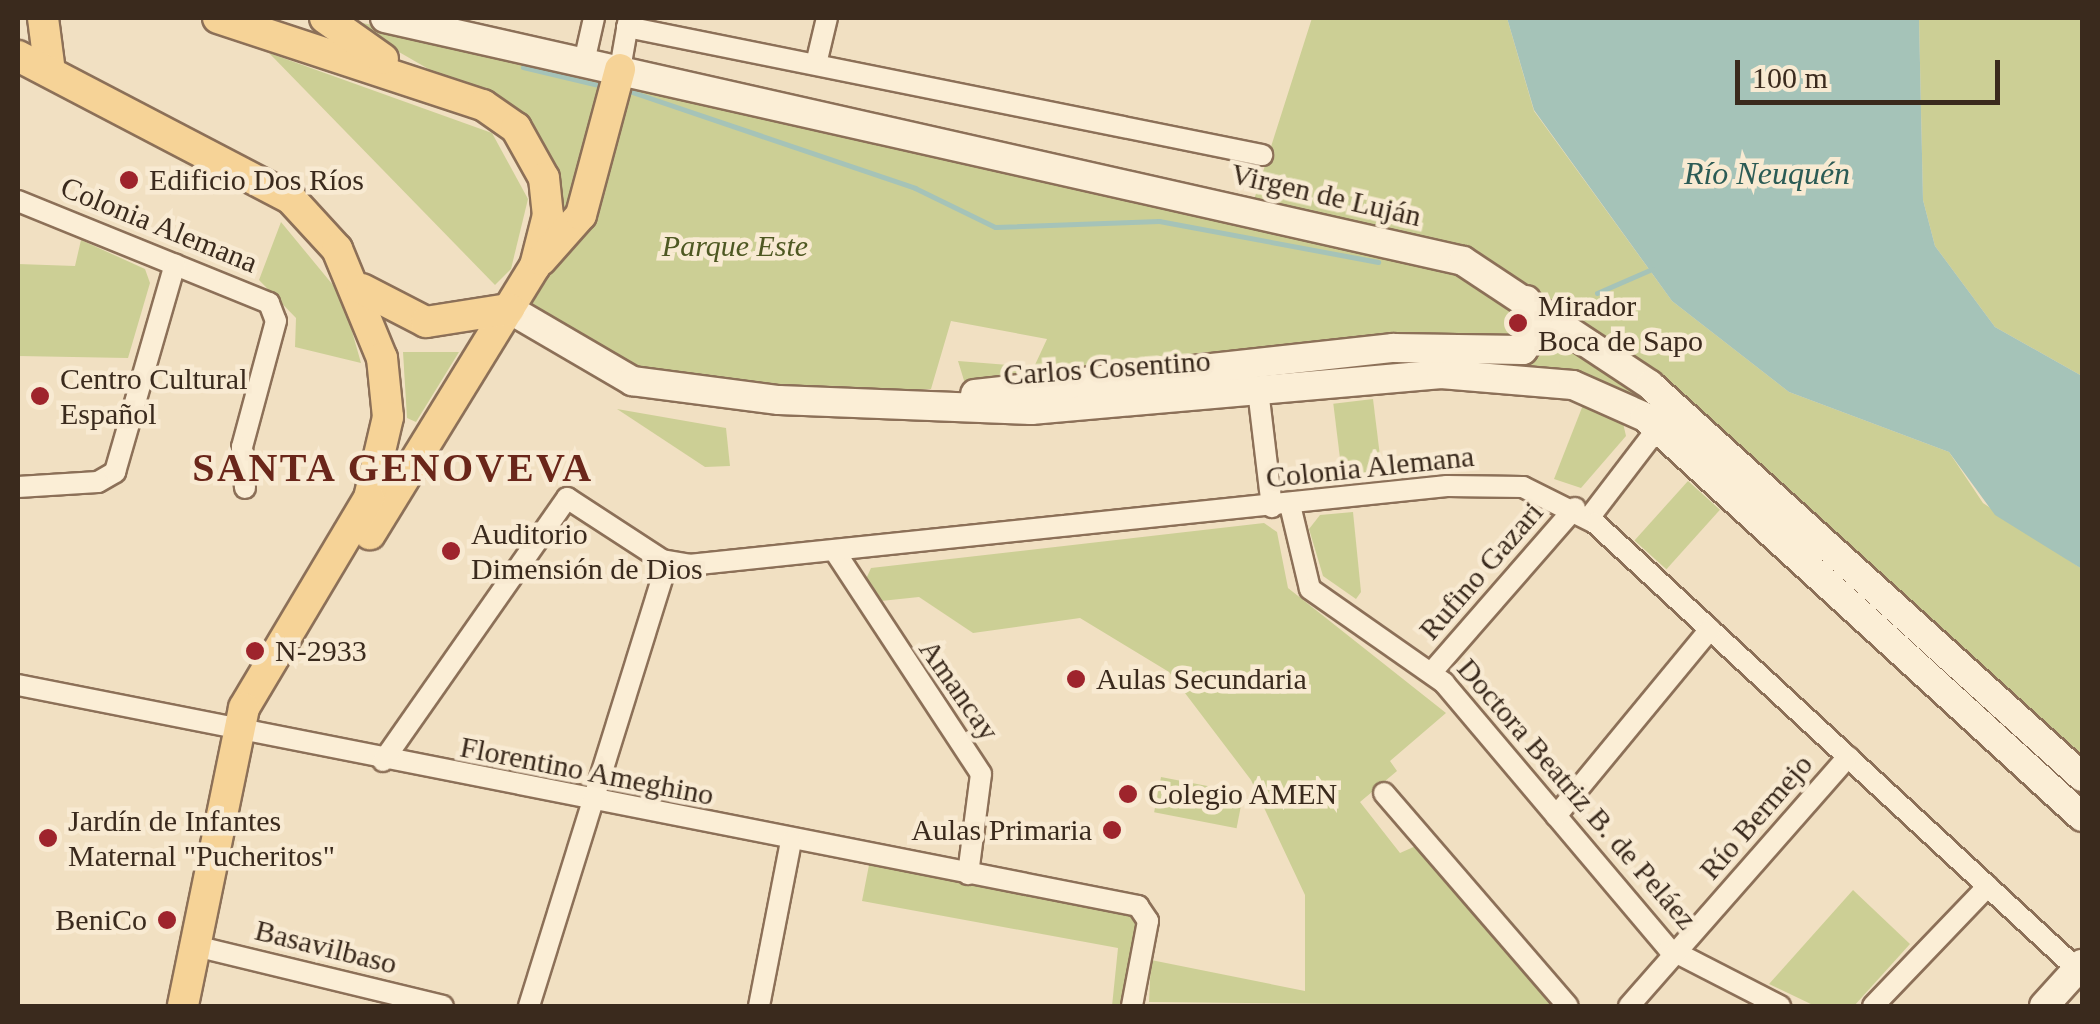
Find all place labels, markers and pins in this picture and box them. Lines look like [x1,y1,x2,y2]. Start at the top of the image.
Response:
place label: Edificio Dos Ríos [149,162,364,198]
marker: Edificio Dos Ríos [118,169,140,191]
place label: Mirador Boca de Sapo [1538,288,1703,358]
marker: Mirador Boca de Sapo [1507,312,1529,334]
place label: Centro Cultural Español [60,361,247,432]
marker: Centro Cultural Español [29,385,51,407]
place label: Auditorio Dimensión de Dios [471,516,703,586]
marker: Auditorio Dimensión de Dios [440,540,462,562]
place label: N-2933 [275,633,367,669]
marker: N-2933 [244,640,266,662]
place label: Aulas Secundaria [1096,661,1307,697]
marker: Aulas Secundaria [1065,668,1087,690]
place label: Colegio AMEN [1148,776,1339,812]
marker: Colegio AMEN [1117,783,1139,805]
place label: Jardín de Infantes Maternal "Pucheritos" [68,803,335,874]
place label: Aulas Primaria [911,812,1092,848]
marker: Aulas Primaria [1101,819,1123,841]
marker: Jardín de Infantes Maternal "Pucheritos" [37,827,59,849]
place label: BeniCo [55,902,147,938]
marker: BeniCo [156,909,178,931]

